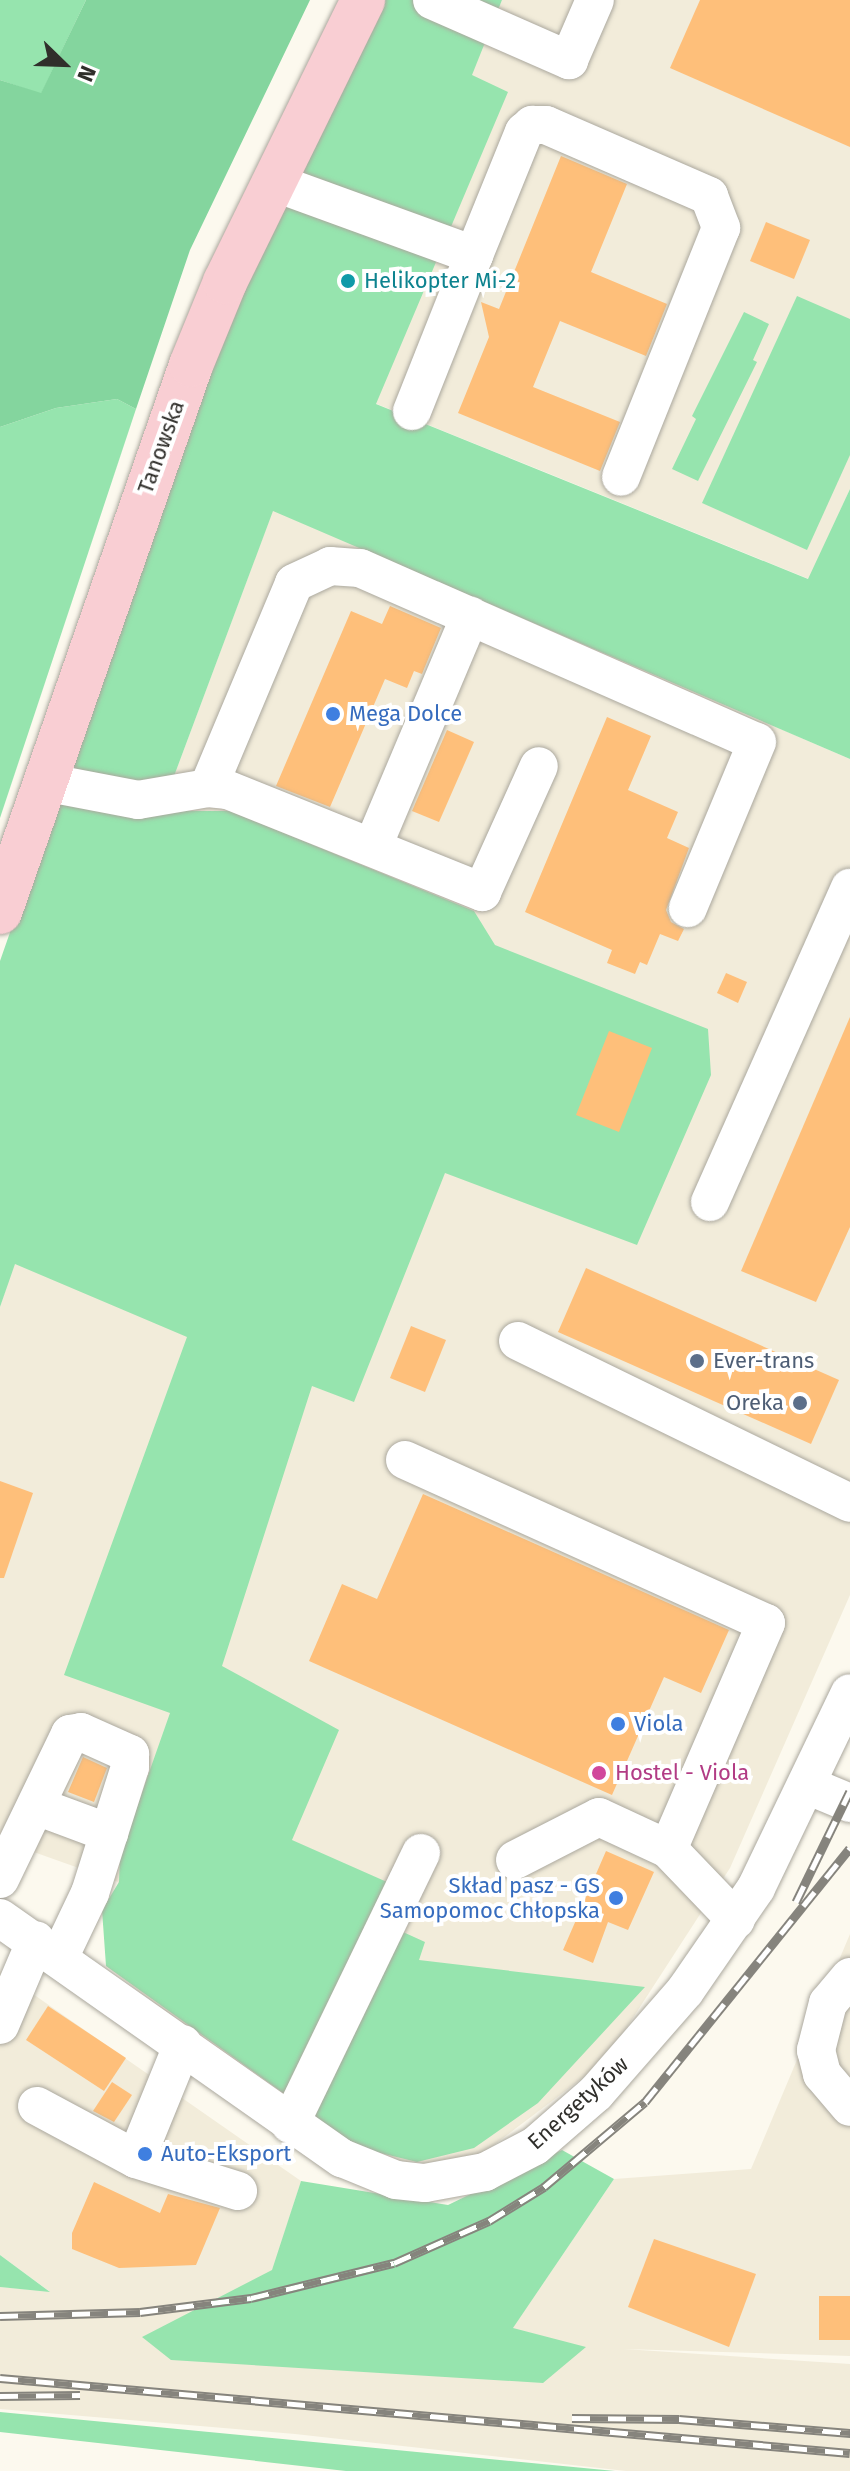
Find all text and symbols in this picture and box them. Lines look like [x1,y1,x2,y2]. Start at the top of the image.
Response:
north arrow [24,24,104,104]
text: N [71,62,102,86]
place label: Helikopter Mi-2 [364,268,516,294]
marker: Helikopter Mi-2 [339,272,357,290]
street label: Tanowska [132,397,190,497]
place label: Mega Dolce [349,701,462,727]
marker: Mega Dolce [324,705,342,723]
place label: Ever-trans [713,1348,814,1374]
marker: Ever-trans [688,1352,706,1370]
place label: Oreka [726,1390,784,1416]
marker: Oreka [791,1394,809,1412]
place label: Viola [634,1711,684,1737]
marker: Viola [609,1715,627,1733]
place label: Hostel - Viola [615,1760,749,1786]
marker: Hostel - Viola [590,1764,608,1782]
place label: Skład pasz - GS Samopomoc Chłopska [380,1872,600,1924]
marker: Skład pasz - GS Samopomoc Chłopska [607,1889,625,1907]
street label: Energetyków [522,2051,634,2155]
place label: Auto-Eksport [161,2141,291,2167]
marker: Auto-Eksport [136,2145,154,2163]

